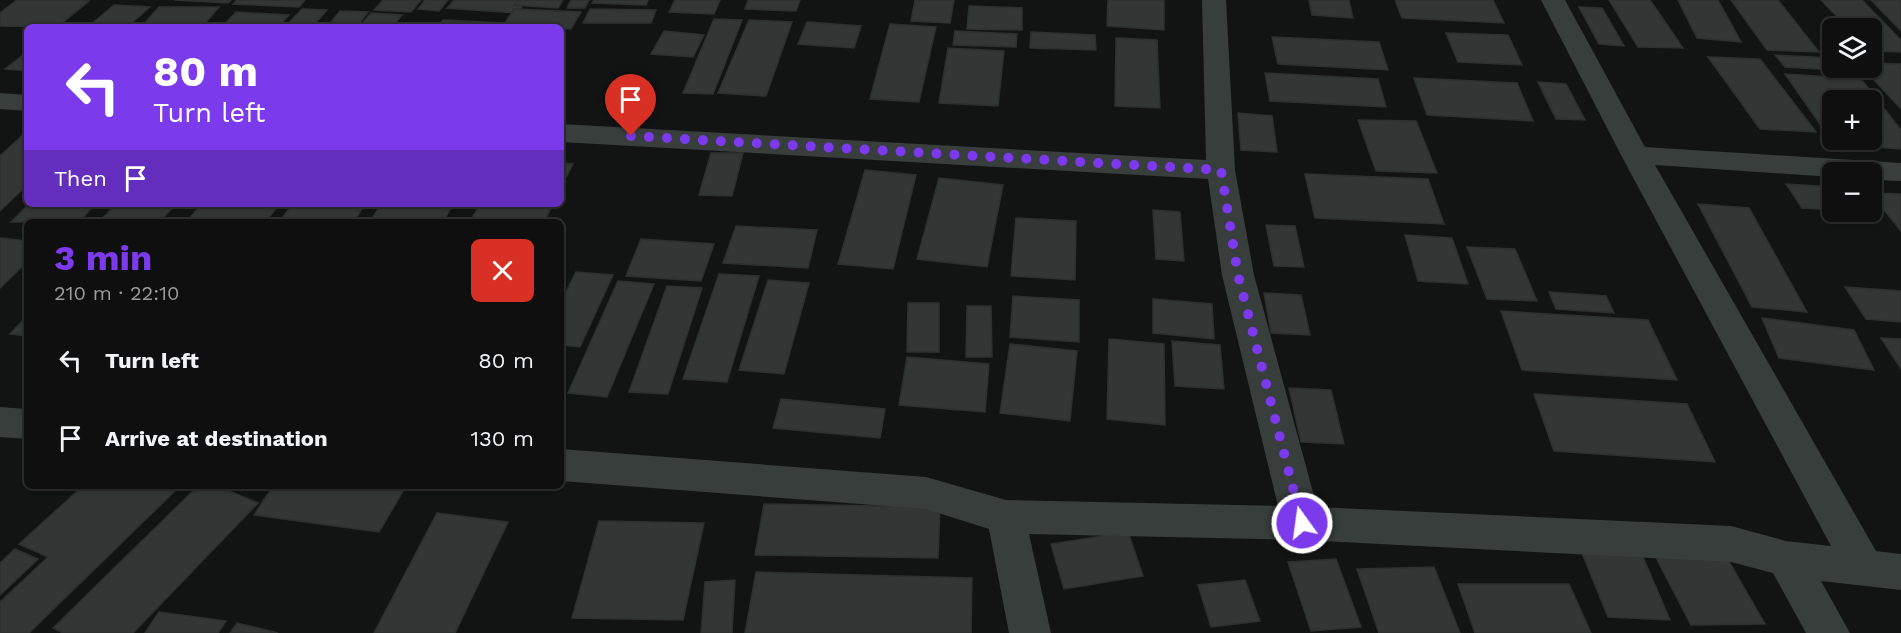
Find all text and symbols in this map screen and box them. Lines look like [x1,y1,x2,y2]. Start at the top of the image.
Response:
map controls [1822,18,1882,222]
button: layers [1822,18,1882,78]
text: 80 m [153,47,258,96]
icon: left [54,48,132,126]
pin [605,74,656,136]
icon: arrive [614,83,647,116]
button: + [1822,90,1882,150]
text: Turn left [153,97,265,129]
icon: arrive [119,162,152,195]
button: − [1822,162,1882,222]
text: Then [54,166,107,191]
text: 3 min [54,237,152,279]
button: close [471,239,534,302]
text: 210 m · 22:10 [54,281,179,305]
icon: left [54,344,87,377]
text: Turn left [105,348,199,373]
text: 80 m [478,348,534,373]
icon: arrive [54,422,87,455]
text: Arrive at destination [105,426,328,451]
text: 130 m [470,426,534,451]
position arrow [1270,491,1334,555]

